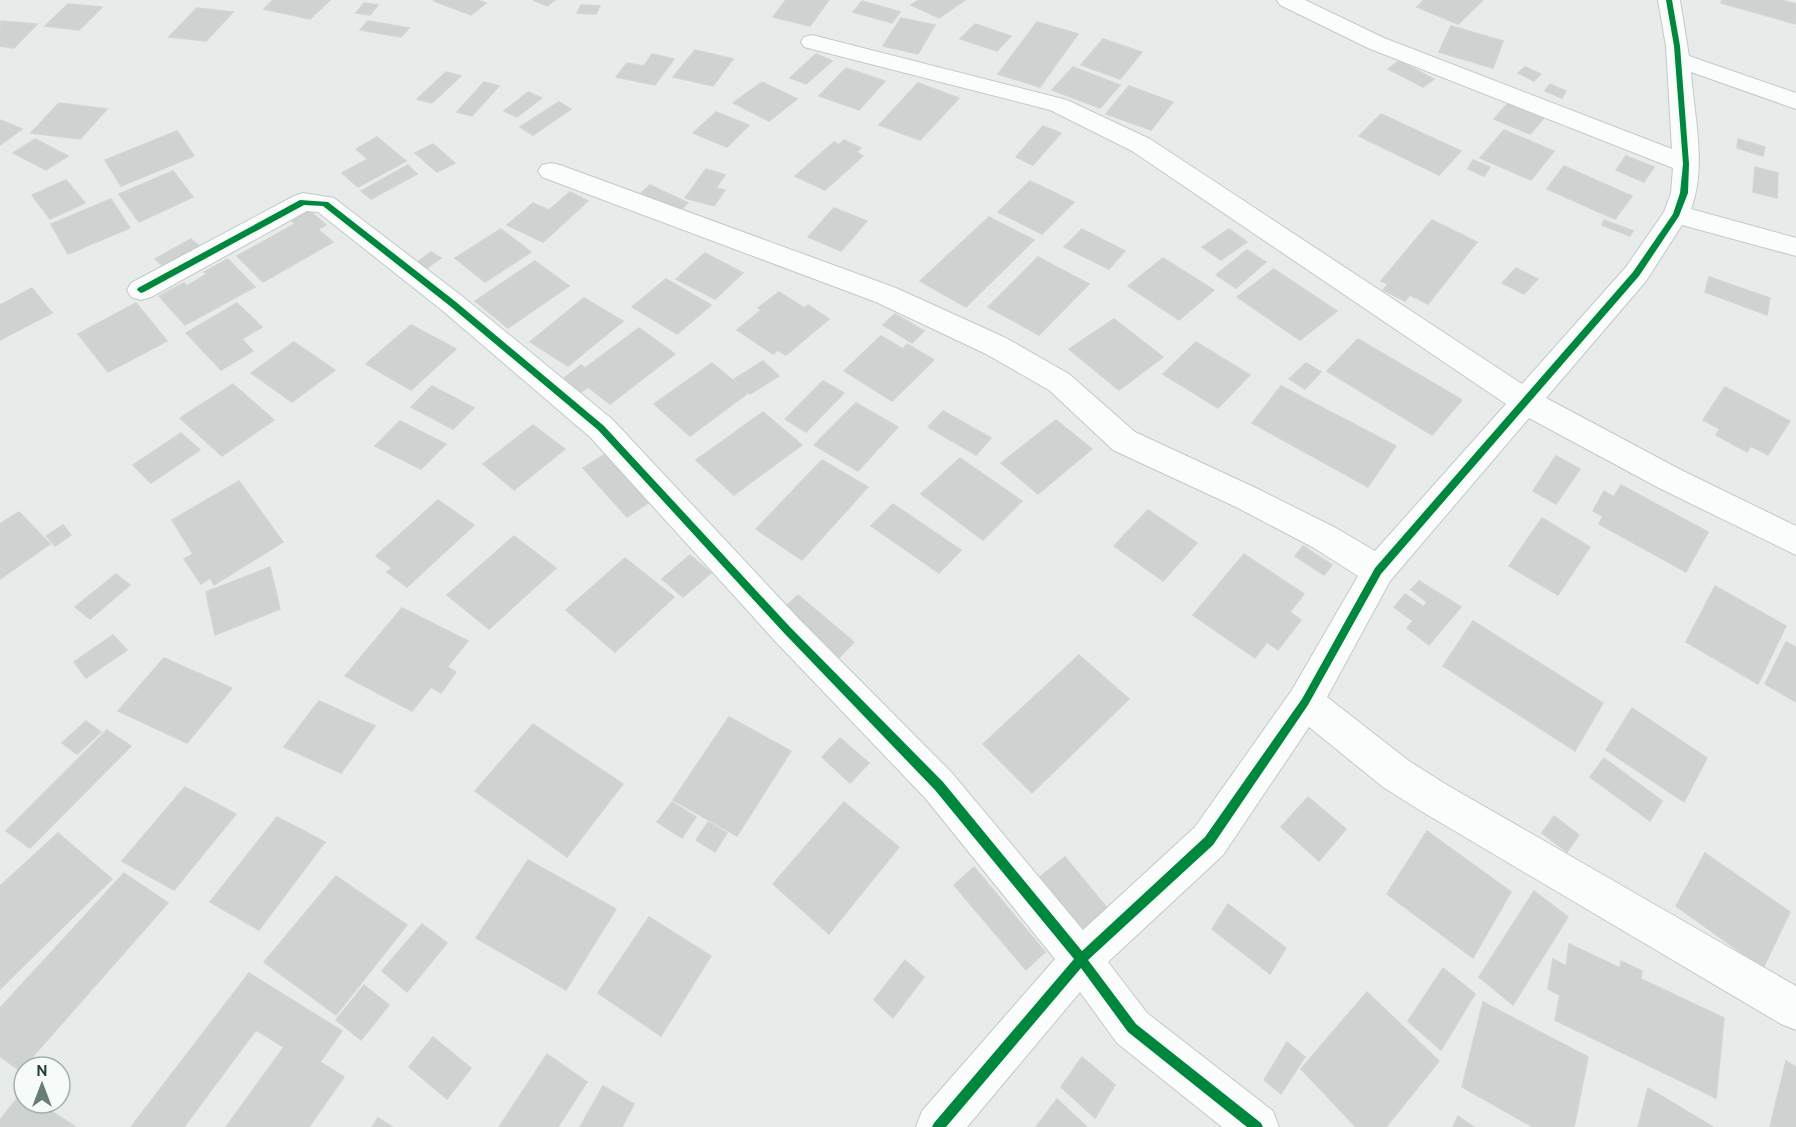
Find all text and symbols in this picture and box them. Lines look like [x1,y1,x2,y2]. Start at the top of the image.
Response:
north arrow [12,1055,72,1115]
text: N [36,1061,48,1080]

